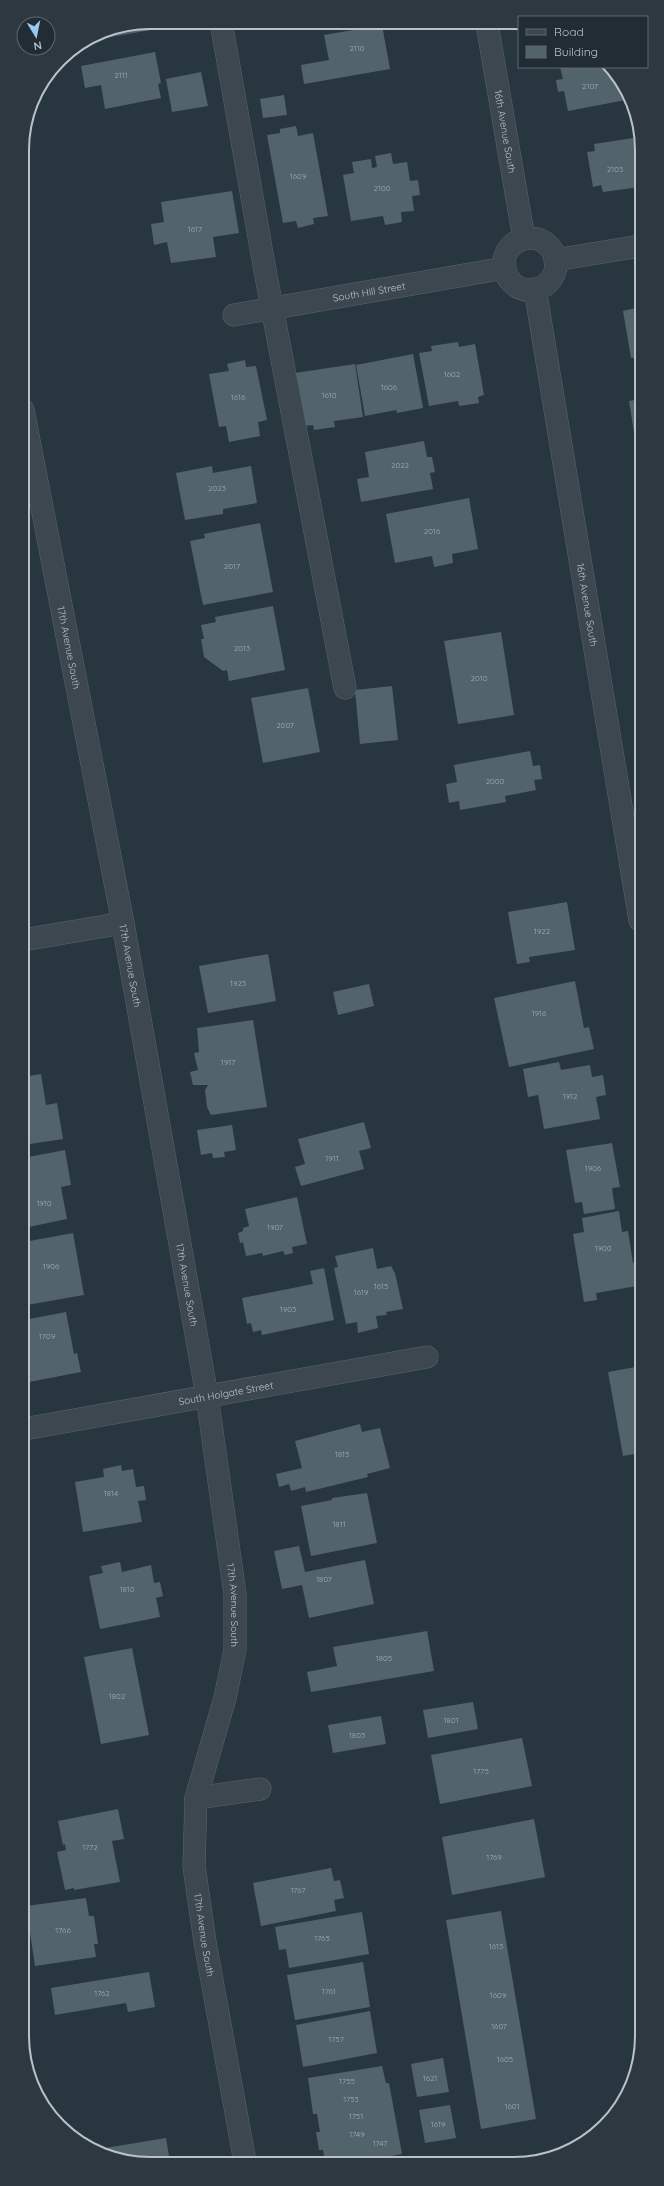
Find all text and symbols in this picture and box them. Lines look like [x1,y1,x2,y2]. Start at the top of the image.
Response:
north arrow [16,16,56,56]
legend [518,16,648,68]
text: Road [554,24,584,39]
text: N [33,38,43,53]
house number: 2110 [349,43,365,53]
text: Building [554,44,598,59]
house number: 2111 [114,70,128,80]
house number: 2107 [582,81,598,91]
street label: 16th Avenue South [492,89,519,174]
house number: 2103 [607,164,623,174]
house number: 1609 [290,171,307,181]
house number: 2100 [374,183,391,193]
house number: 1617 [188,224,202,234]
street label: South Hill Street [332,279,407,304]
house number: 1602 [444,369,461,379]
house number: 1606 [381,382,398,392]
house number: 1610 [322,390,337,400]
house number: 1616 [231,392,246,402]
house number: 2022 [391,460,410,470]
house number: 2023 [208,483,226,493]
house number: 2016 [424,526,441,536]
house number: 2017 [224,561,240,571]
street label: 16th Avenue South [574,562,601,647]
street label: 17th Avenue South [55,605,84,690]
house number: 2013 [234,643,250,653]
house number: 2010 [471,673,488,683]
house number: 2007 [276,720,294,730]
house number: 2000 [486,776,505,786]
street label: 17th Avenue South [117,923,144,1008]
house number: 1922 [534,926,551,936]
house number: 1923 [230,978,246,988]
house number: 1916 [532,1008,547,1018]
house number: 1917 [221,1057,235,1067]
house number: 1912 [563,1091,578,1101]
house number: 1911 [325,1153,339,1163]
house number: 1906 [585,1163,602,1173]
house number: 1910 [36,1198,52,1208]
house number: 1907 [267,1222,283,1232]
street label: 17th Avenue South [173,1242,201,1327]
house number: 1900 [595,1243,612,1253]
house number: 1906 [43,1261,60,1271]
house number: 1615 [374,1281,388,1291]
house number: 1619 [354,1287,369,1297]
house number: 1903 [280,1304,296,1314]
house number: 1709 [39,1331,56,1341]
street label: South Holgate Street [177,1378,275,1408]
house number: 1815 [335,1449,349,1459]
house number: 1814 [104,1488,118,1498]
house number: 1811 [332,1519,346,1529]
street label: 17th Avenue South [224,1562,242,1647]
house number: 1807 [316,1574,332,1584]
house number: 1810 [120,1584,135,1594]
house number: 1805 [376,1653,392,1663]
house number: 1802 [109,1691,126,1701]
house number: 1801 [444,1715,459,1725]
house number: 1803 [349,1730,365,1740]
house number: 1775 [473,1766,489,1776]
house number: 1772 [82,1842,98,1852]
house number: 1769 [486,1852,502,1862]
house number: 1767 [290,1885,306,1895]
street label: 17th Avenue South [192,1893,218,1978]
house number: 1766 [55,1925,71,1935]
house number: 1765 [314,1933,330,1943]
house number: 1613 [489,1941,503,1951]
house number: 1761 [322,1986,336,1996]
house number: 1762 [94,1988,110,1998]
house number: 1609 [490,1990,507,2000]
house number: 1607 [491,2021,507,2031]
house number: 1757 [328,2034,344,2044]
house number: 1605 [497,2054,513,2064]
house number: 1621 [423,2073,437,2083]
house number: 1755 [339,2076,355,2086]
house number: 1753 [343,2094,359,2104]
house number: 1601 [505,2101,520,2111]
house number: 1751 [349,2111,363,2121]
house number: 1619 [431,2119,446,2129]
house number: 1749 [349,2129,365,2139]
house number: 1747 [373,2138,387,2148]

